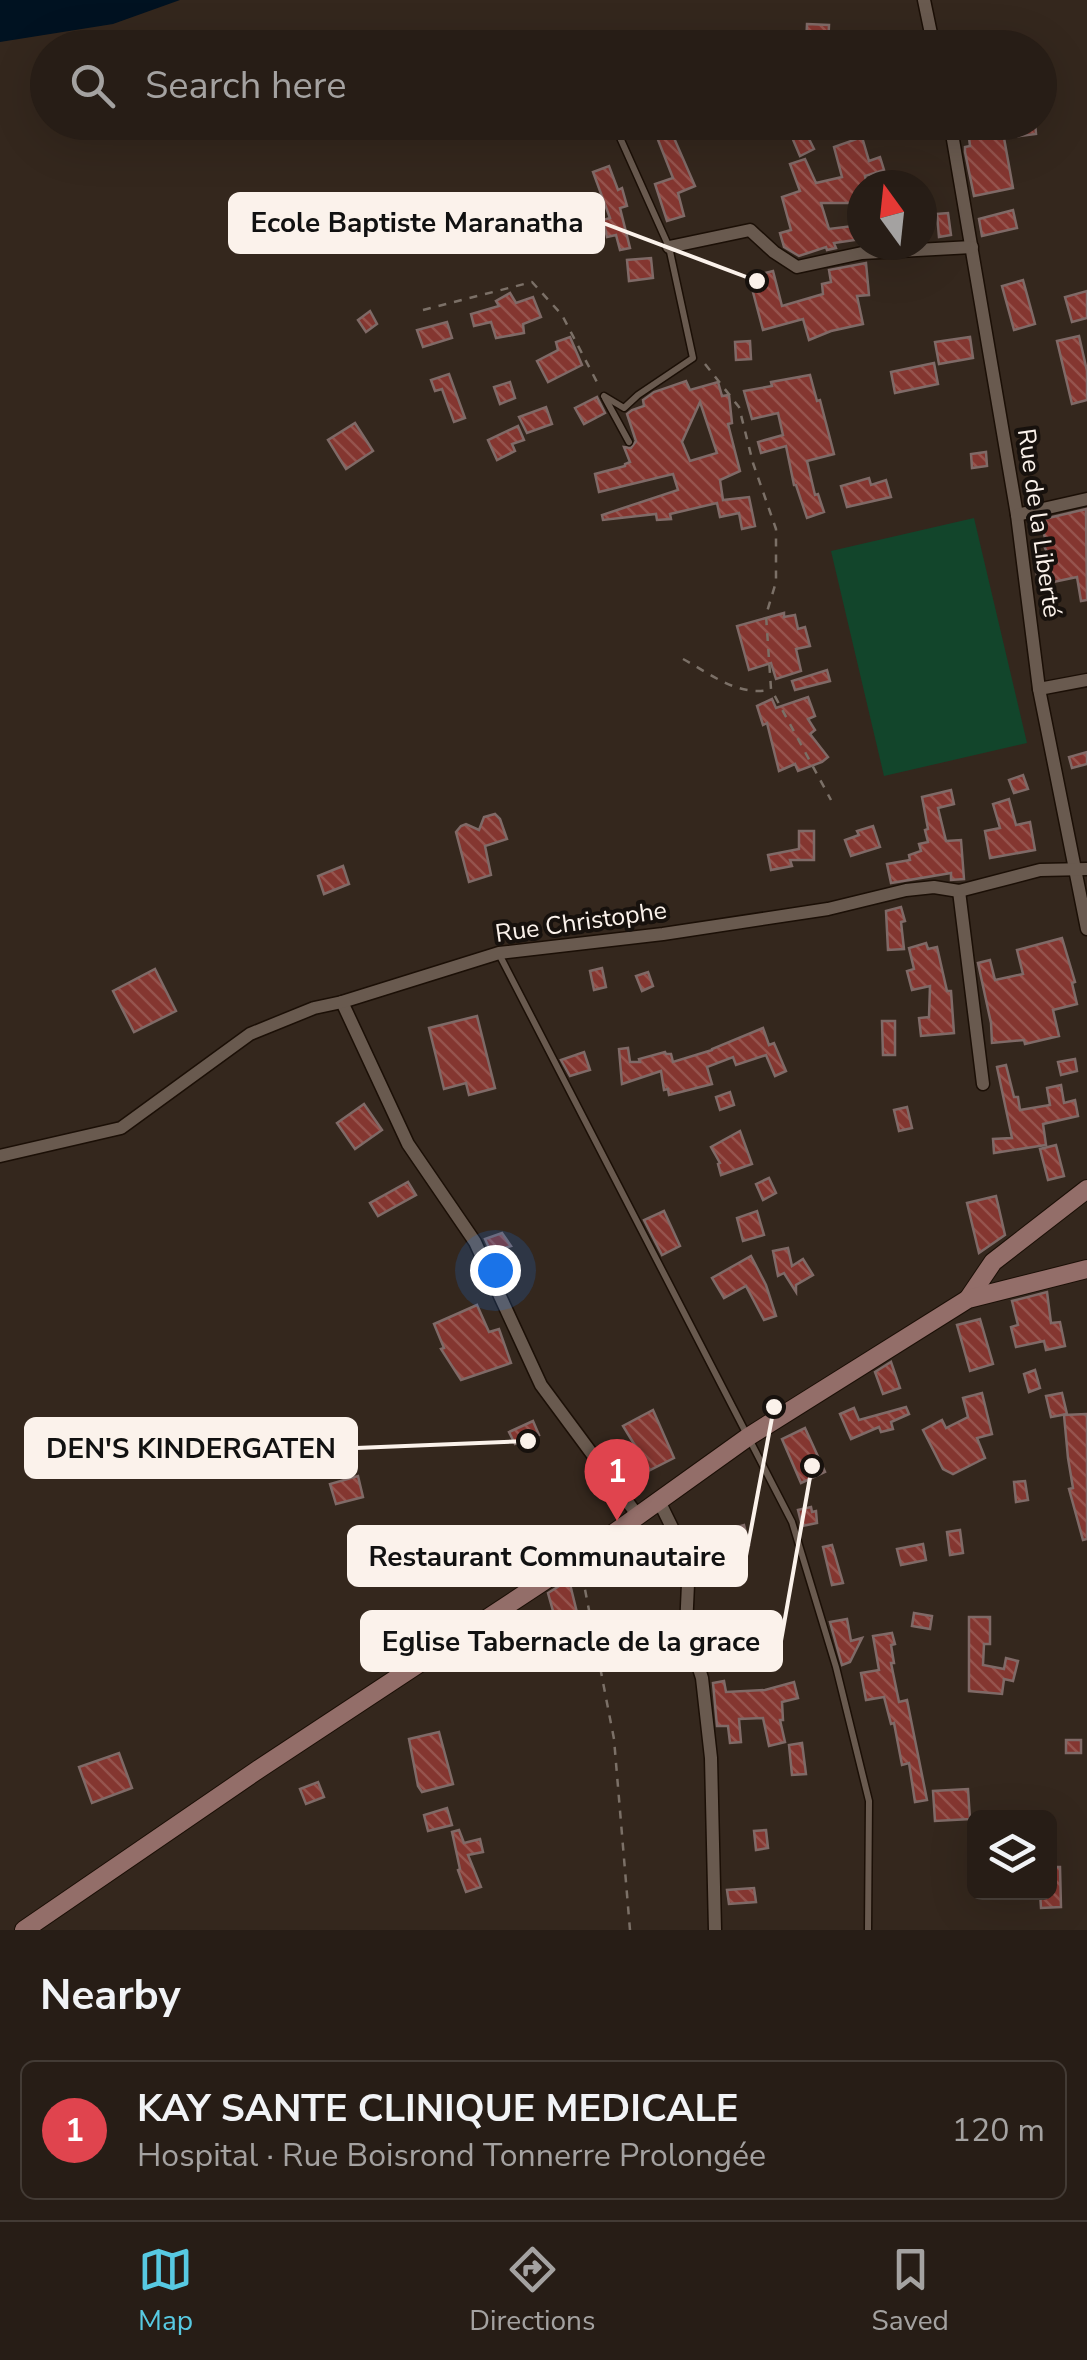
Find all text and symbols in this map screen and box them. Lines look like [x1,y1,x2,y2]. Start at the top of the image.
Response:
search box [30,30,1057,140]
icon: search [65,58,120,113]
text: Search here [145,60,346,111]
north arrow [847,170,937,260]
callout: Ecole Baptiste Maranatha [230,194,603,252]
text: Ecole Baptiste Maranatha [250,204,584,242]
street label: Rue de la Liberté [1009,426,1069,620]
street label: Rue Christophe [493,893,669,951]
your location [470,1245,521,1296]
callout: DEN'S KINDERGATEN [26,1419,356,1477]
text: DEN'S KINDERGATEN [46,1430,336,1468]
pin: 1 [584,1438,650,1521]
callout: Restaurant Communautaire [349,1527,746,1585]
text: Restaurant Communautaire [368,1538,726,1576]
callout: Eglise Tabernacle de la grace [362,1612,781,1670]
text: Eglise Tabernacle de la grace [382,1623,760,1661]
map controls [967,1810,1057,1900]
button: layers [967,1810,1057,1900]
text: Nearby [40,1967,181,2024]
text: KAY SANTE CLINIQUE MEDICALE [137,2083,738,2134]
text: 1 [65,2109,84,2152]
text: 120 m [952,2109,1045,2152]
text: Hospital · Rue Boisrond Tonnerre Prolongée [137,2134,766,2177]
tab: Map [138,2242,193,2340]
tab: Directions [469,2242,595,2340]
tab: Saved [872,2242,949,2340]

